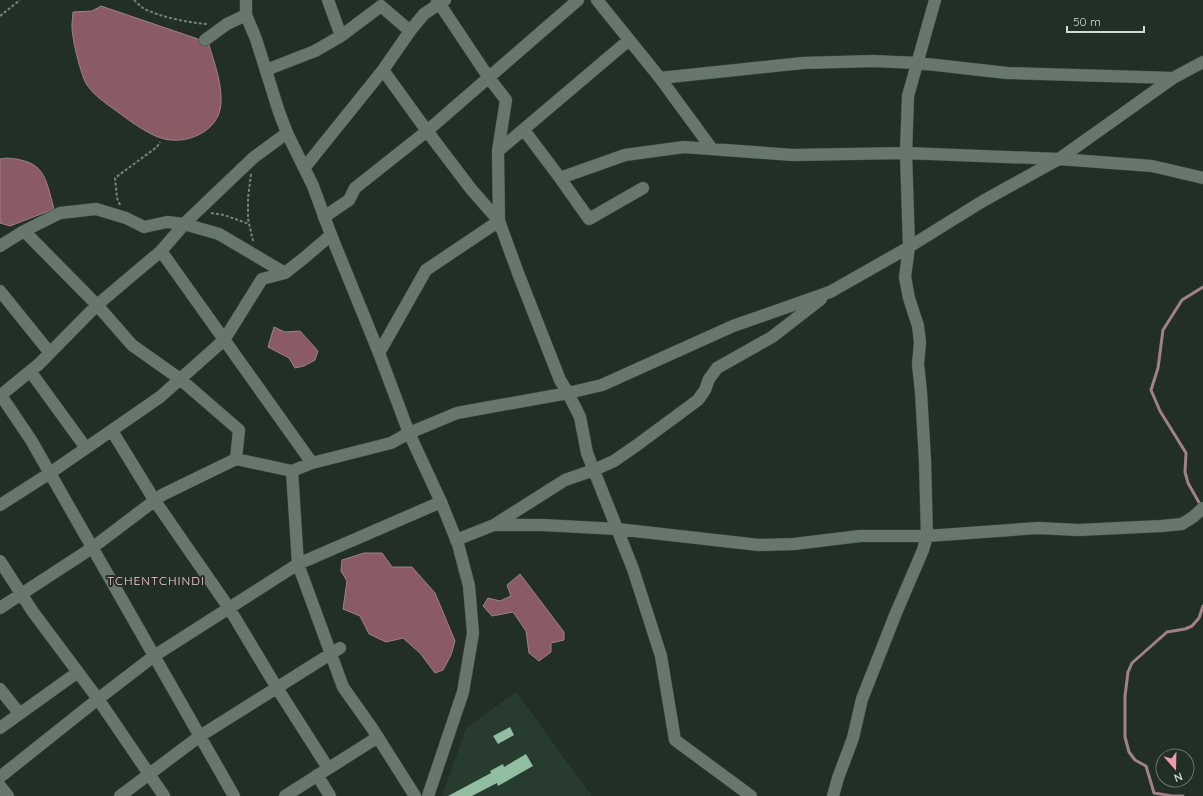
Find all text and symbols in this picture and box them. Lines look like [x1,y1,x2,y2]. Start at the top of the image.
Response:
scale bar [1067,8,1144,34]
text: 50 m [1073,14,1101,29]
district label: TCHENTCHINDI [107,573,205,588]
north arrow [1155,748,1195,788]
text: N [1172,769,1185,785]

